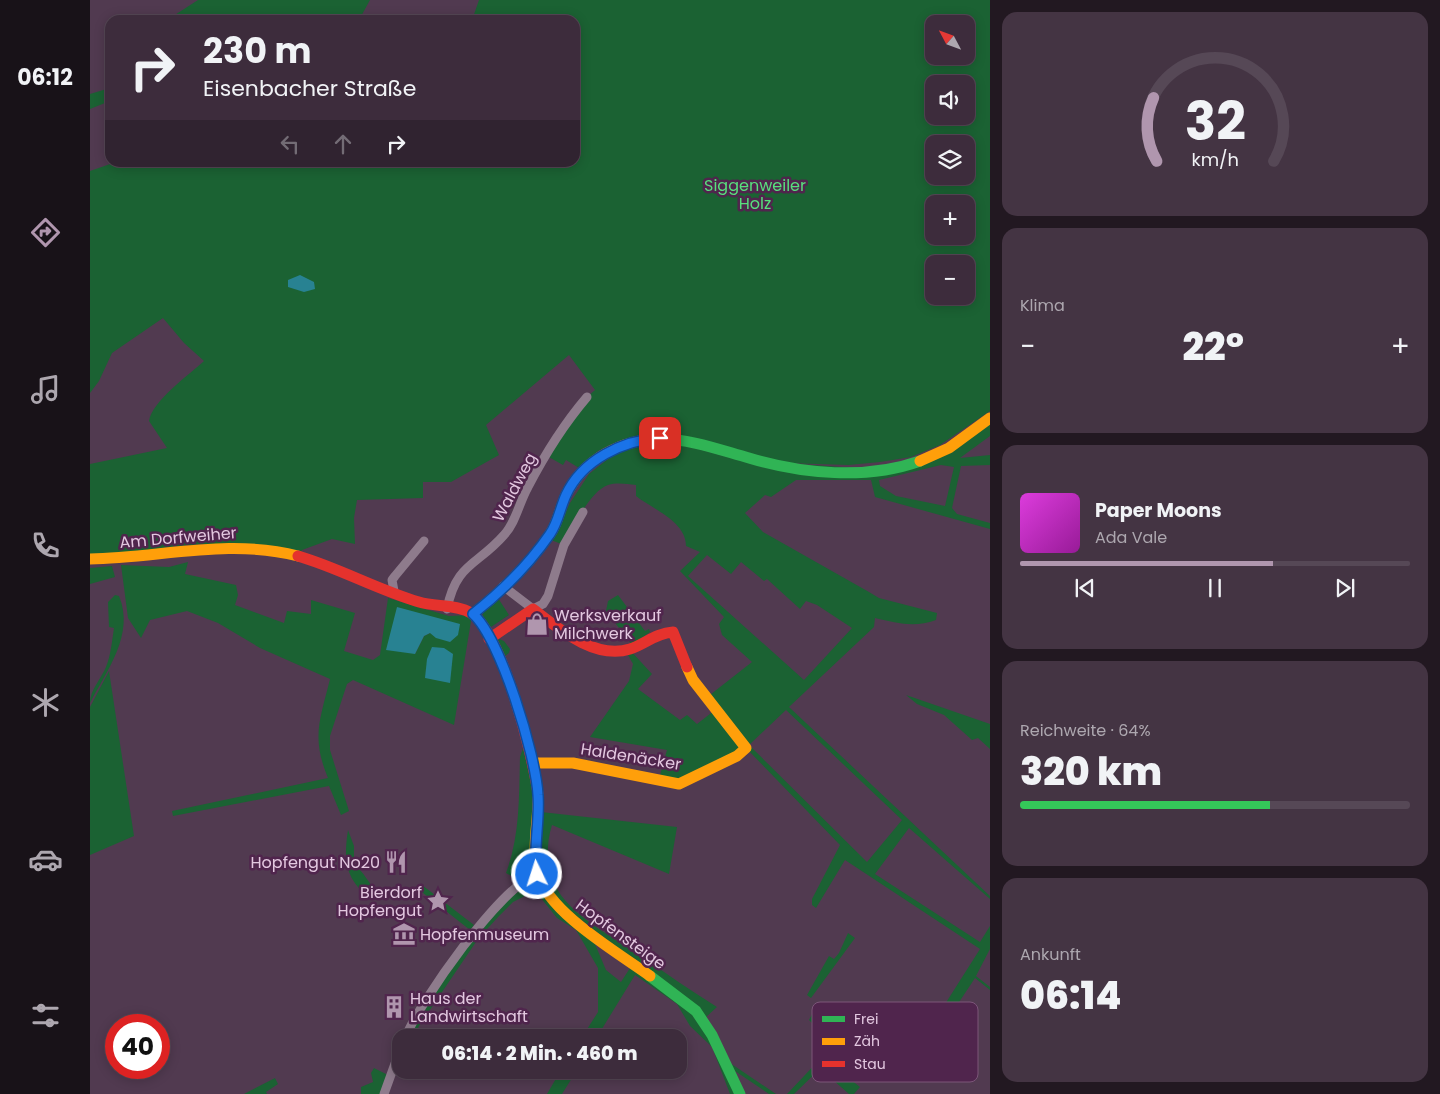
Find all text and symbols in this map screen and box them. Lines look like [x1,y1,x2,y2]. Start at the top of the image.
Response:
north arrow [925,15,975,65]
map controls [925,15,975,305]
text: 230 m [203,26,311,75]
icon: right [120,35,185,100]
text: 06:12 [17,62,73,93]
text: Eisenbacher Straße [203,73,416,104]
button: sound [925,75,975,125]
text: 32 [1184,85,1246,158]
icon: left [276,130,304,158]
icon: ahead [329,130,357,158]
icon: right [382,130,410,158]
button: layers [925,135,975,185]
text: km/h [1191,147,1239,172]
park label: Siggenweiler Holz [704,174,806,215]
button: + [925,195,975,245]
icon: directions [28,215,63,250]
button: − [925,255,975,305]
text: Klima [1020,294,1065,317]
text: 22° [1182,320,1244,373]
text: − [1020,327,1035,366]
text: + [1391,327,1410,366]
icon: music [28,372,63,407]
pin [639,417,681,459]
icon: arrive [646,424,674,452]
street label: Waldweg [487,449,542,526]
text: Paper Moons [1095,497,1222,524]
street label: Am Dorfweiher [119,521,238,554]
text: Ada Vale [1095,526,1167,549]
icon: phone [28,528,63,563]
icon: previous [1071,574,1099,602]
icon: pause [1201,574,1229,602]
icon: next [1331,574,1359,602]
place label: Werksverkauf Milchwerk [554,604,662,645]
shop icon: Werksverkauf Milchwerk [524,611,550,637]
icon: climate [28,685,63,720]
text: Reichweite · 64% [1020,719,1151,742]
street label: Haldenäcker [579,737,683,776]
text: 320 km [1020,745,1162,798]
icon: car [28,842,63,877]
position arrow [510,847,562,899]
restaurant icon: Hopfengut No20 [383,849,409,875]
place label: Hopfengut No20 [251,851,380,874]
place label: Bierdorf Hopfengut [338,881,422,922]
place icon: Bierdorf Hopfengut [425,888,451,914]
street label: Hopfensteige [571,894,671,975]
museum icon: Hopfenmuseum [391,921,417,947]
place label: Hopfenmuseum [420,923,549,946]
text: Ankunft [1020,943,1081,966]
text: 06:14 [1020,969,1122,1022]
place label: Haus der Landwirtschaft [410,987,528,1028]
building icon: Haus der Landwirtschaft [381,994,407,1020]
icon: filters [28,998,63,1033]
legend [812,1002,978,1082]
text: Frei [854,1009,878,1029]
speed limit sign: 40 [105,1014,170,1079]
text: Zäh [854,1031,880,1051]
text: 06:14 · 2 Min. · 460 m [442,1040,638,1067]
text: Stau [854,1054,886,1074]

